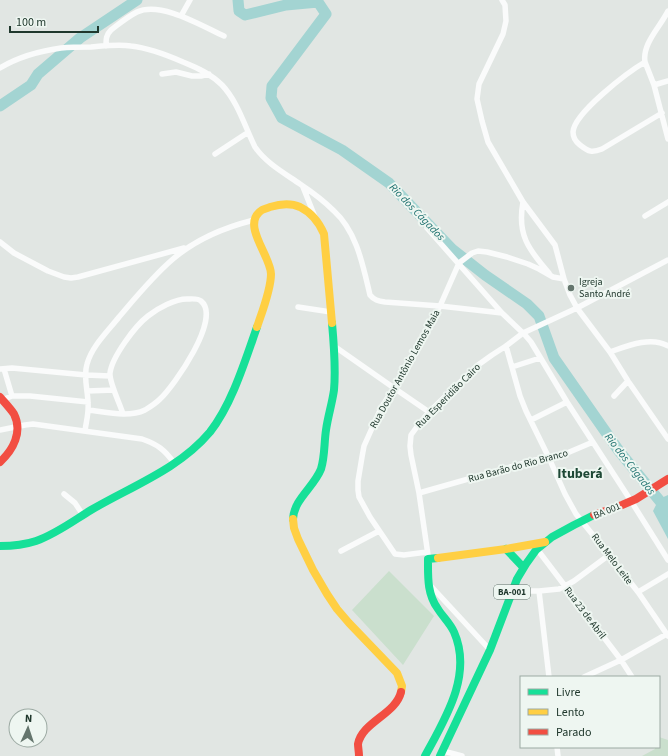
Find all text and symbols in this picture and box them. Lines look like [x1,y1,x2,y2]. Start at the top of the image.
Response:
scale bar [10,8,98,34]
text: 100 m [16,14,46,31]
water label: Rio dos Cágados [386,180,449,244]
place label: Igreja Santo André [579,275,630,301]
marker: Igreja Santo André [566,283,576,293]
street label: Rua Doutor Antônio Lemos Maia [366,307,444,431]
street label: Rua Esperidião Cairo [412,360,484,432]
water label: Rio dos Cágados [601,430,659,498]
street label: Rua Barão do Rio Branco [467,446,569,486]
district label: Ituberá [557,464,603,484]
street label: BA 001 [591,499,623,523]
street label: Rua Melo Leite [588,531,636,587]
street label: Rua 23 de Abril [561,584,610,642]
road number: BA-001 [494,585,530,599]
legend [520,676,660,748]
text: Livre [556,684,580,701]
text: Lento [556,704,585,721]
north arrow [8,708,48,748]
text: N [24,711,33,726]
text: Parado [556,724,591,741]

